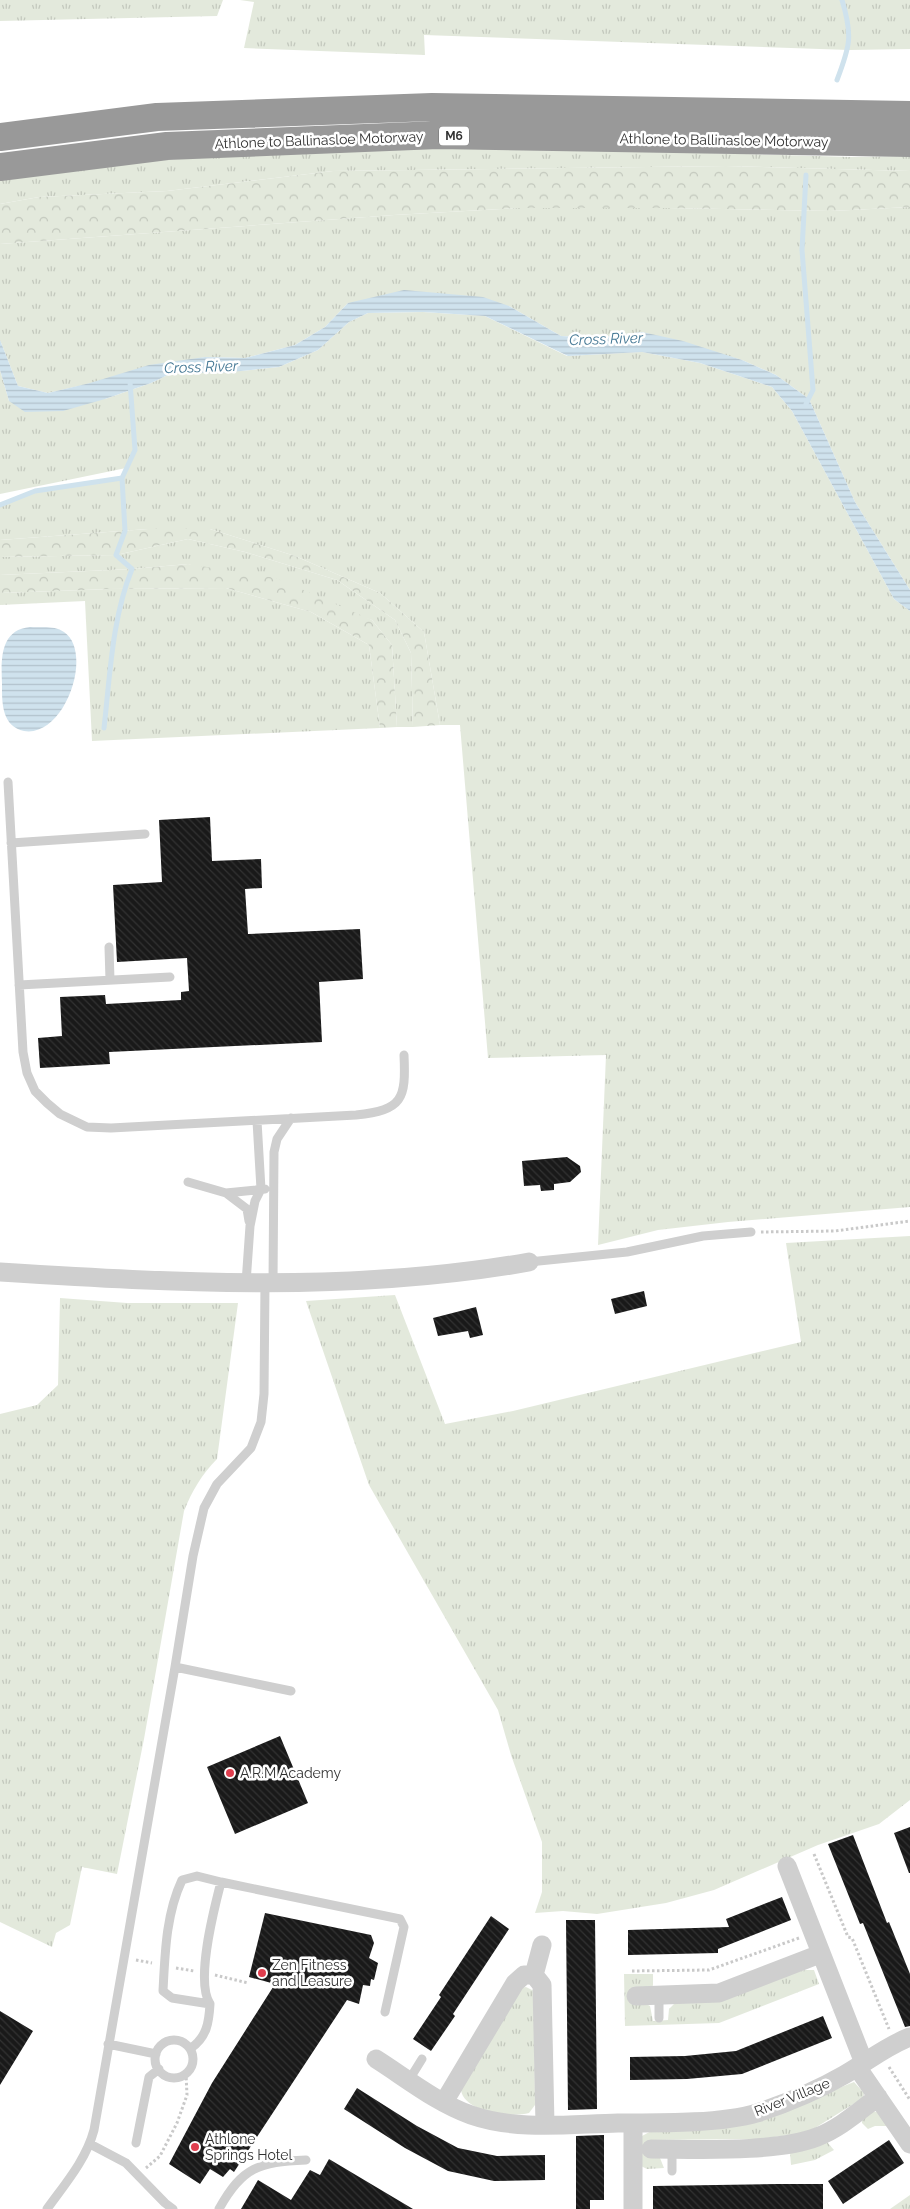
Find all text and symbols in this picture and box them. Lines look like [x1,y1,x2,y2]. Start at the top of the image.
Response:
road number: M6 [439,126,469,146]
street label: Athlone to Ballinasloe Motorway [214,128,424,152]
street label: Athlone to Ballinasloe Motorway [619,130,829,150]
water label: Cross River [569,329,644,349]
water label: Cross River [164,357,239,377]
place label: A.R.M Academy [240,1765,342,1781]
marker: A.R.M Academy [224,1767,236,1779]
place label: Zen Fitness and Leasure [272,1957,352,1989]
marker: Zen Fitness and Leasure [256,1967,268,1979]
street label: River Village [752,2075,832,2119]
place label: Athlone Springs Hotel [205,2131,292,2163]
marker: Athlone Springs Hotel [189,2141,201,2153]

